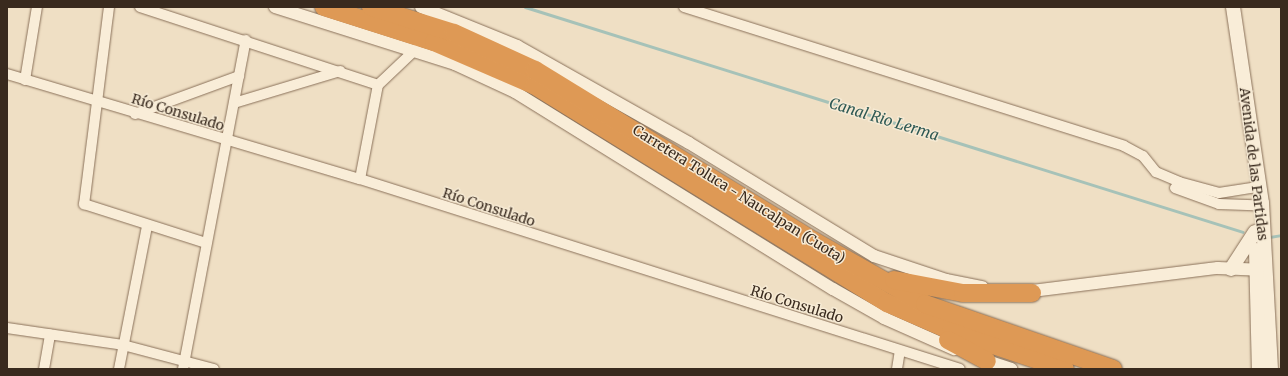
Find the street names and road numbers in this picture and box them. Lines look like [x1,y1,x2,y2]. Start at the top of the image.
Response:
street label: Avenida de las Partidas [1236,86,1272,242]
street label: Río Consulado [130,90,226,134]
street label: Carretera Toluca - Naucalpan (Cuota) [630,121,848,267]
street label: Río Consulado [441,184,537,230]
street label: Río Consulado [749,282,845,326]

